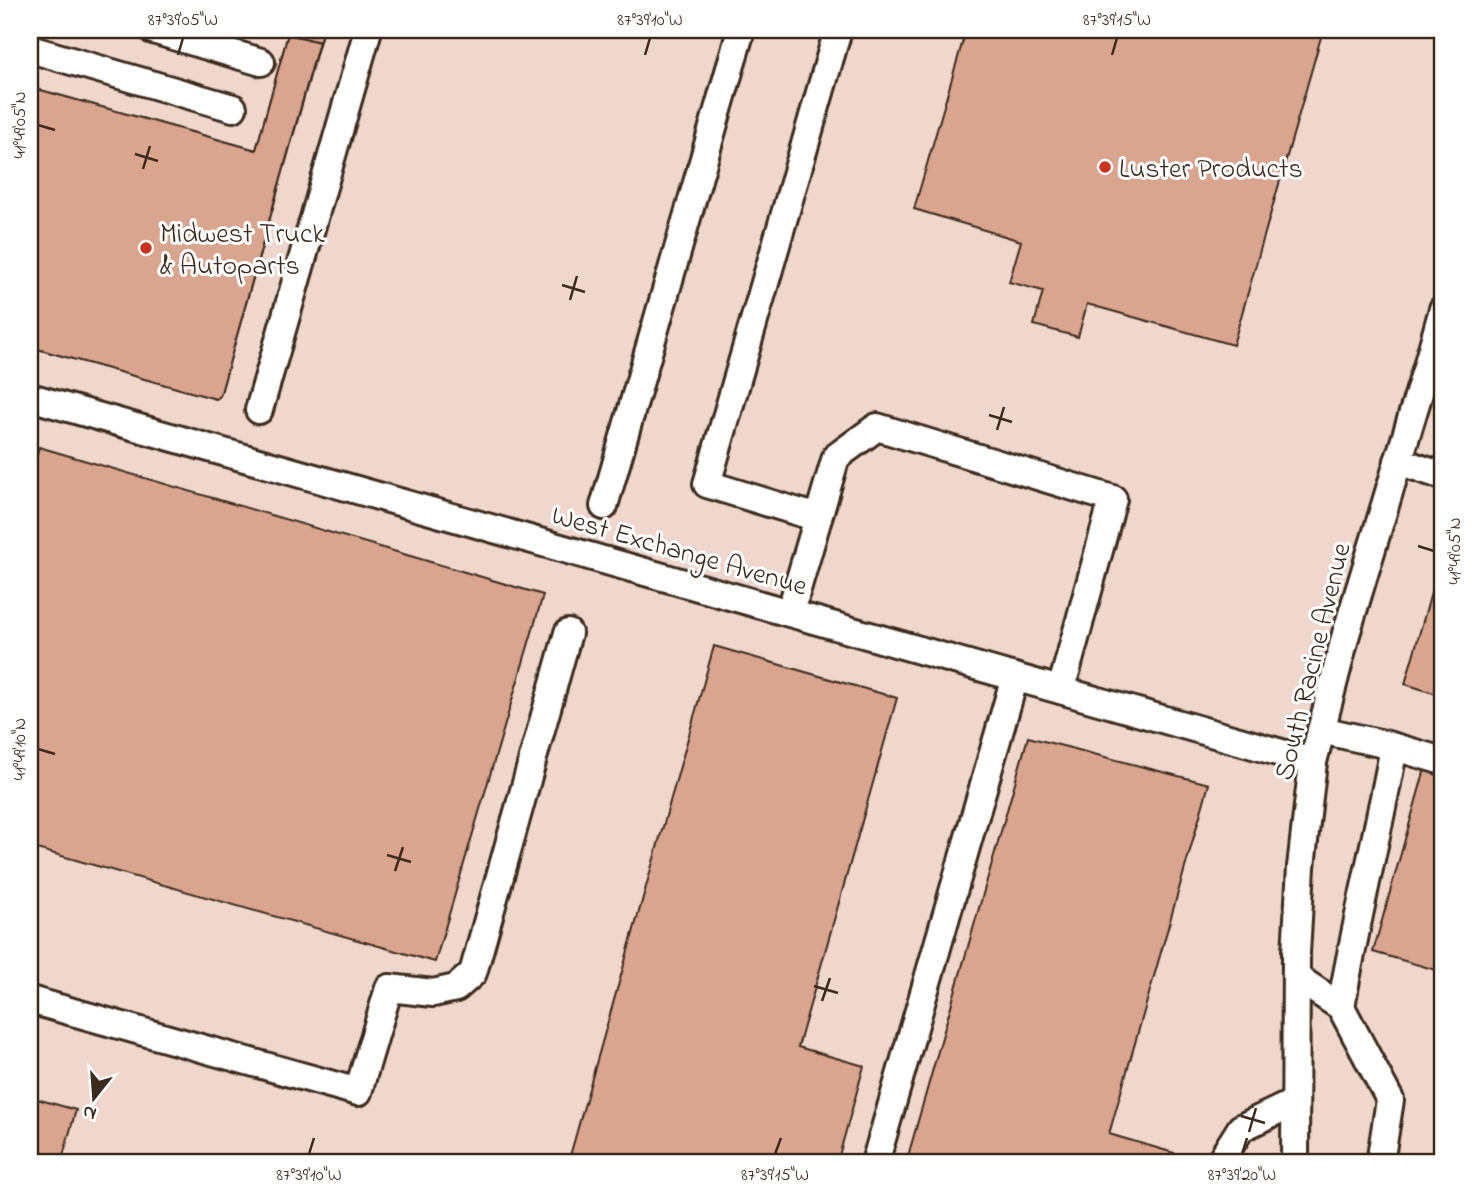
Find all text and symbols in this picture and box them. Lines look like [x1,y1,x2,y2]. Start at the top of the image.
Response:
text: 87°39'05"W [148,8,218,34]
text: 87°39'10"W [617,8,683,34]
text: 87°39'15"W [1083,8,1151,34]
text: 41°49'05"N [8,91,34,159]
place label: Luster Products [1119,150,1303,191]
marker: Luster Products [1097,159,1113,175]
place label: Midwest Truck & Autoparts [160,215,325,288]
marker: Midwest Truck & Autoparts [138,240,154,256]
street label: West Exchange Avenue [546,496,812,609]
text: 41°49'05"N [1443,517,1469,585]
street label: South Racine Avenue [1265,538,1364,785]
text: 41°49'10"N [8,718,34,780]
north arrow [60,1064,130,1134]
text: N [80,1097,100,1127]
text: 87°39'10"W [276,1163,342,1189]
text: 87°39'15"W [741,1163,809,1189]
text: 87°39'20"W [1208,1163,1276,1189]

